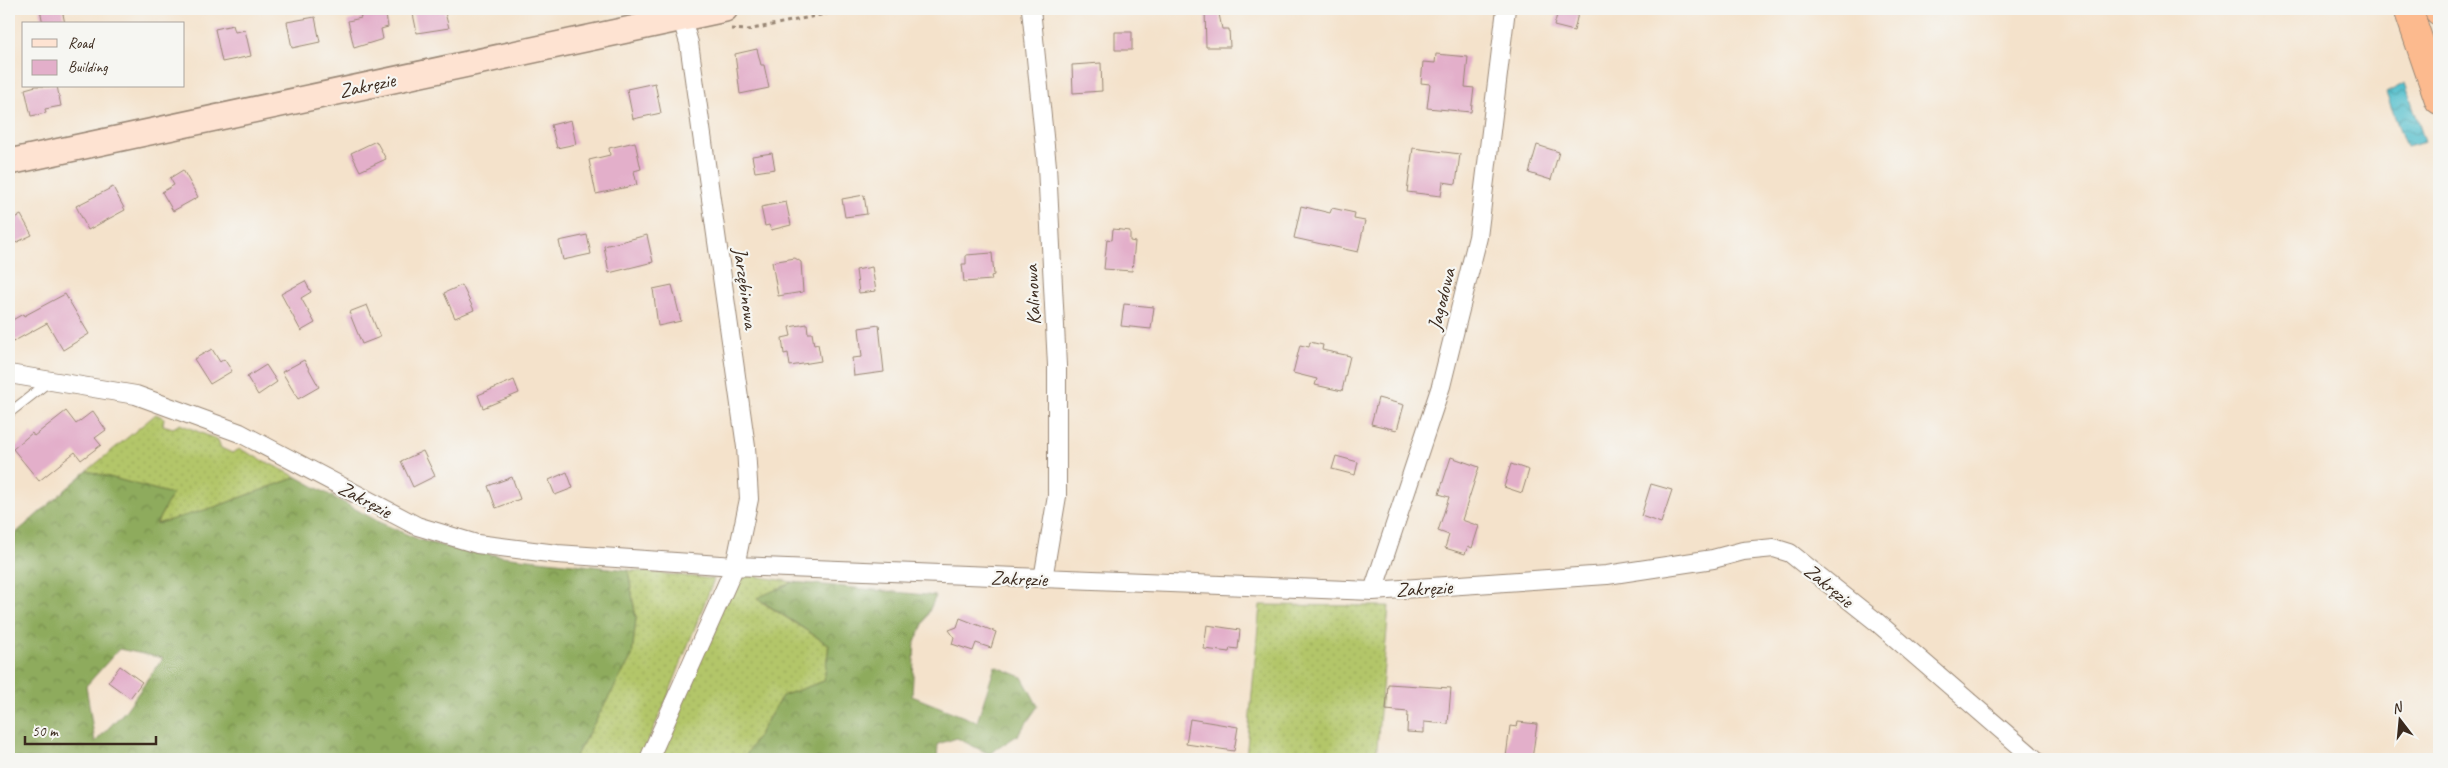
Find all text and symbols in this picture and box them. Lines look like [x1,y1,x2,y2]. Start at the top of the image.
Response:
legend [22,22,185,88]
text: Road [68,34,95,53]
text: Building [68,58,108,77]
street label: Zakręzie [337,67,399,104]
street label: Jarzębinowa [727,245,764,332]
street label: Kalinowa [1018,263,1047,326]
street label: Jagodowa [1422,264,1462,334]
street label: Zakręzie [334,475,397,524]
street label: Zakręzie [1799,558,1860,614]
street label: Zakręzie [990,565,1049,592]
street label: Zakręzie [1395,574,1454,602]
north arrow [2376,696,2426,746]
text: N [2390,698,2405,717]
scale bar [25,713,156,745]
text: 50 m [32,722,59,741]

